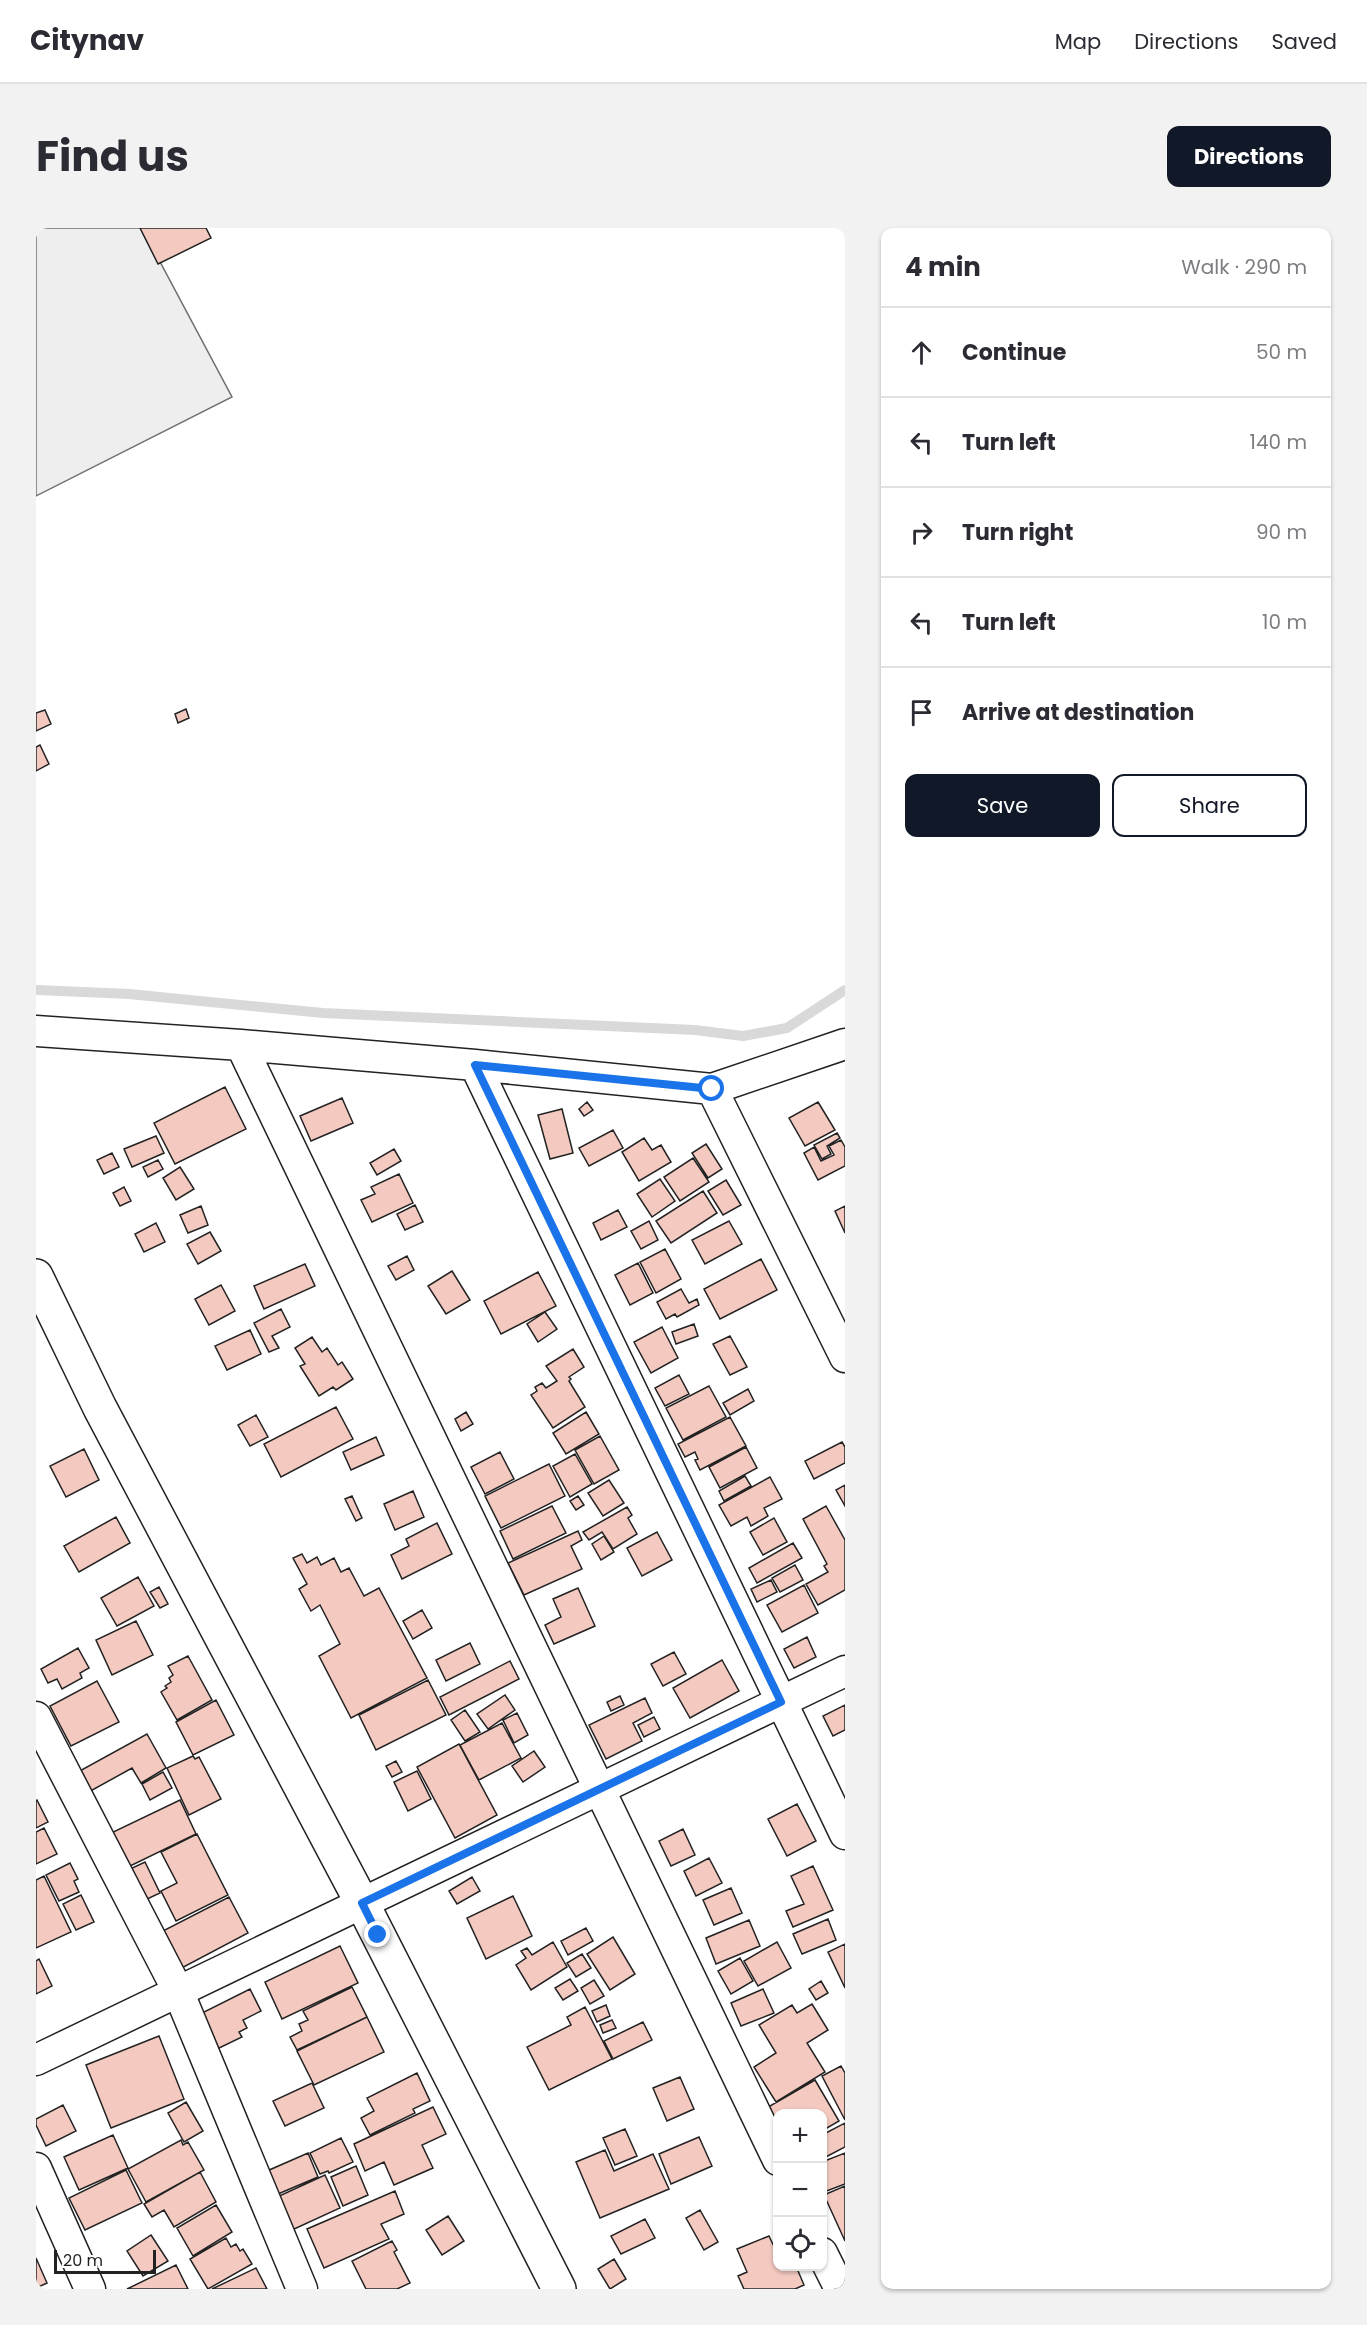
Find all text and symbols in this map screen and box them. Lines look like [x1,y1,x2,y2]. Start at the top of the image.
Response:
text: Citynav [30,21,144,60]
text: Map [1055,27,1101,56]
text: Directions [1134,27,1238,56]
text: Saved [1271,27,1337,56]
button: Directions [1167,126,1331,187]
text: Find us [36,127,189,186]
text: 4 min [905,249,981,285]
text: Walk · 290 m [1181,253,1307,281]
icon: ahead [905,336,938,369]
text: Continue [962,337,1066,368]
text: 50 m [1256,338,1307,366]
icon: left [905,426,938,459]
text: Turn left [962,427,1056,458]
text: 140 m [1250,428,1307,456]
icon: right [905,516,938,549]
text: Turn right [962,517,1073,548]
text: 90 m [1256,518,1307,546]
icon: left [905,606,938,639]
text: Turn left [962,607,1056,638]
text: 10 m [1262,608,1307,636]
icon: arrive [905,696,938,729]
text: Arrive at destination [962,697,1194,728]
button: Save [905,774,1100,837]
button: Share [1112,774,1307,837]
route start [698,1075,724,1101]
route end [364,1921,390,1947]
map controls [773,2109,827,2271]
button: + [773,2109,827,2163]
button: − [773,2163,827,2217]
button: locate [773,2217,827,2271]
scale bar [54,2247,156,2274]
text: 20 m [63,2249,103,2272]

